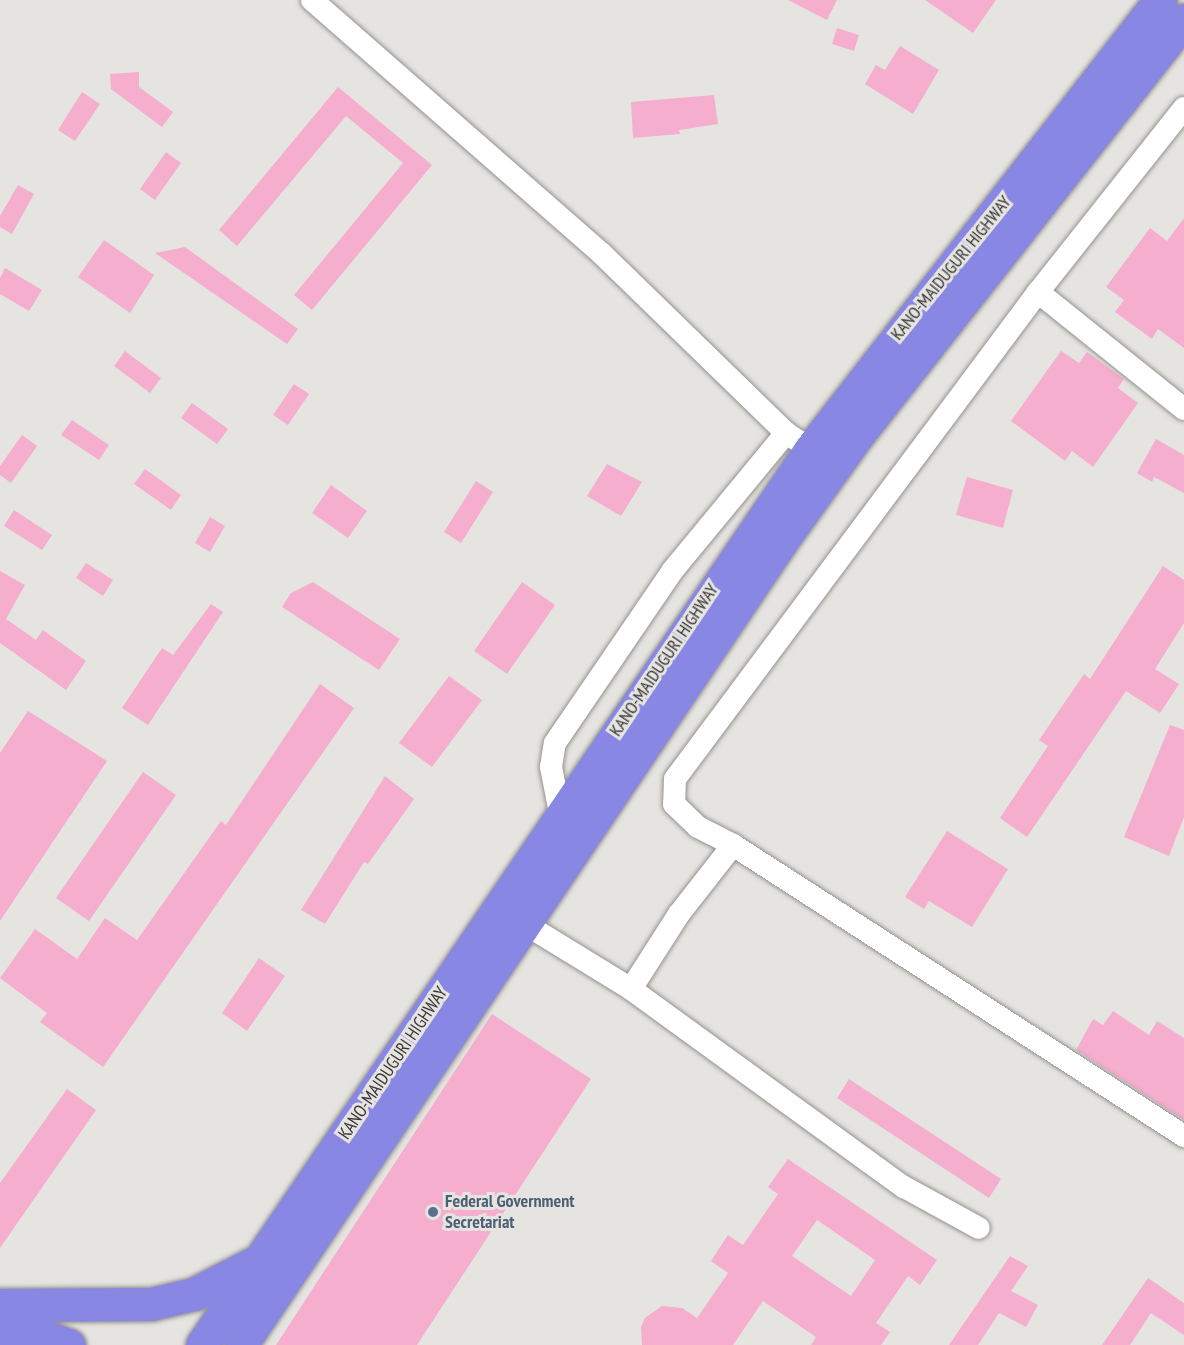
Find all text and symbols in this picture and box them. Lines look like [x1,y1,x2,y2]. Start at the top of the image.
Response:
street label: KANO-MAIDUGURI HIGHWAY [886,192,1016,344]
street label: KANO-MAIDUGURI HIGHWAY [605,580,723,740]
street label: KANO-MAIDUGURI HIGHWAY [334,983,452,1143]
place label: Federal Government Secretariat [445,1191,575,1234]
marker: Federal Government Secretariat [426,1205,440,1219]

